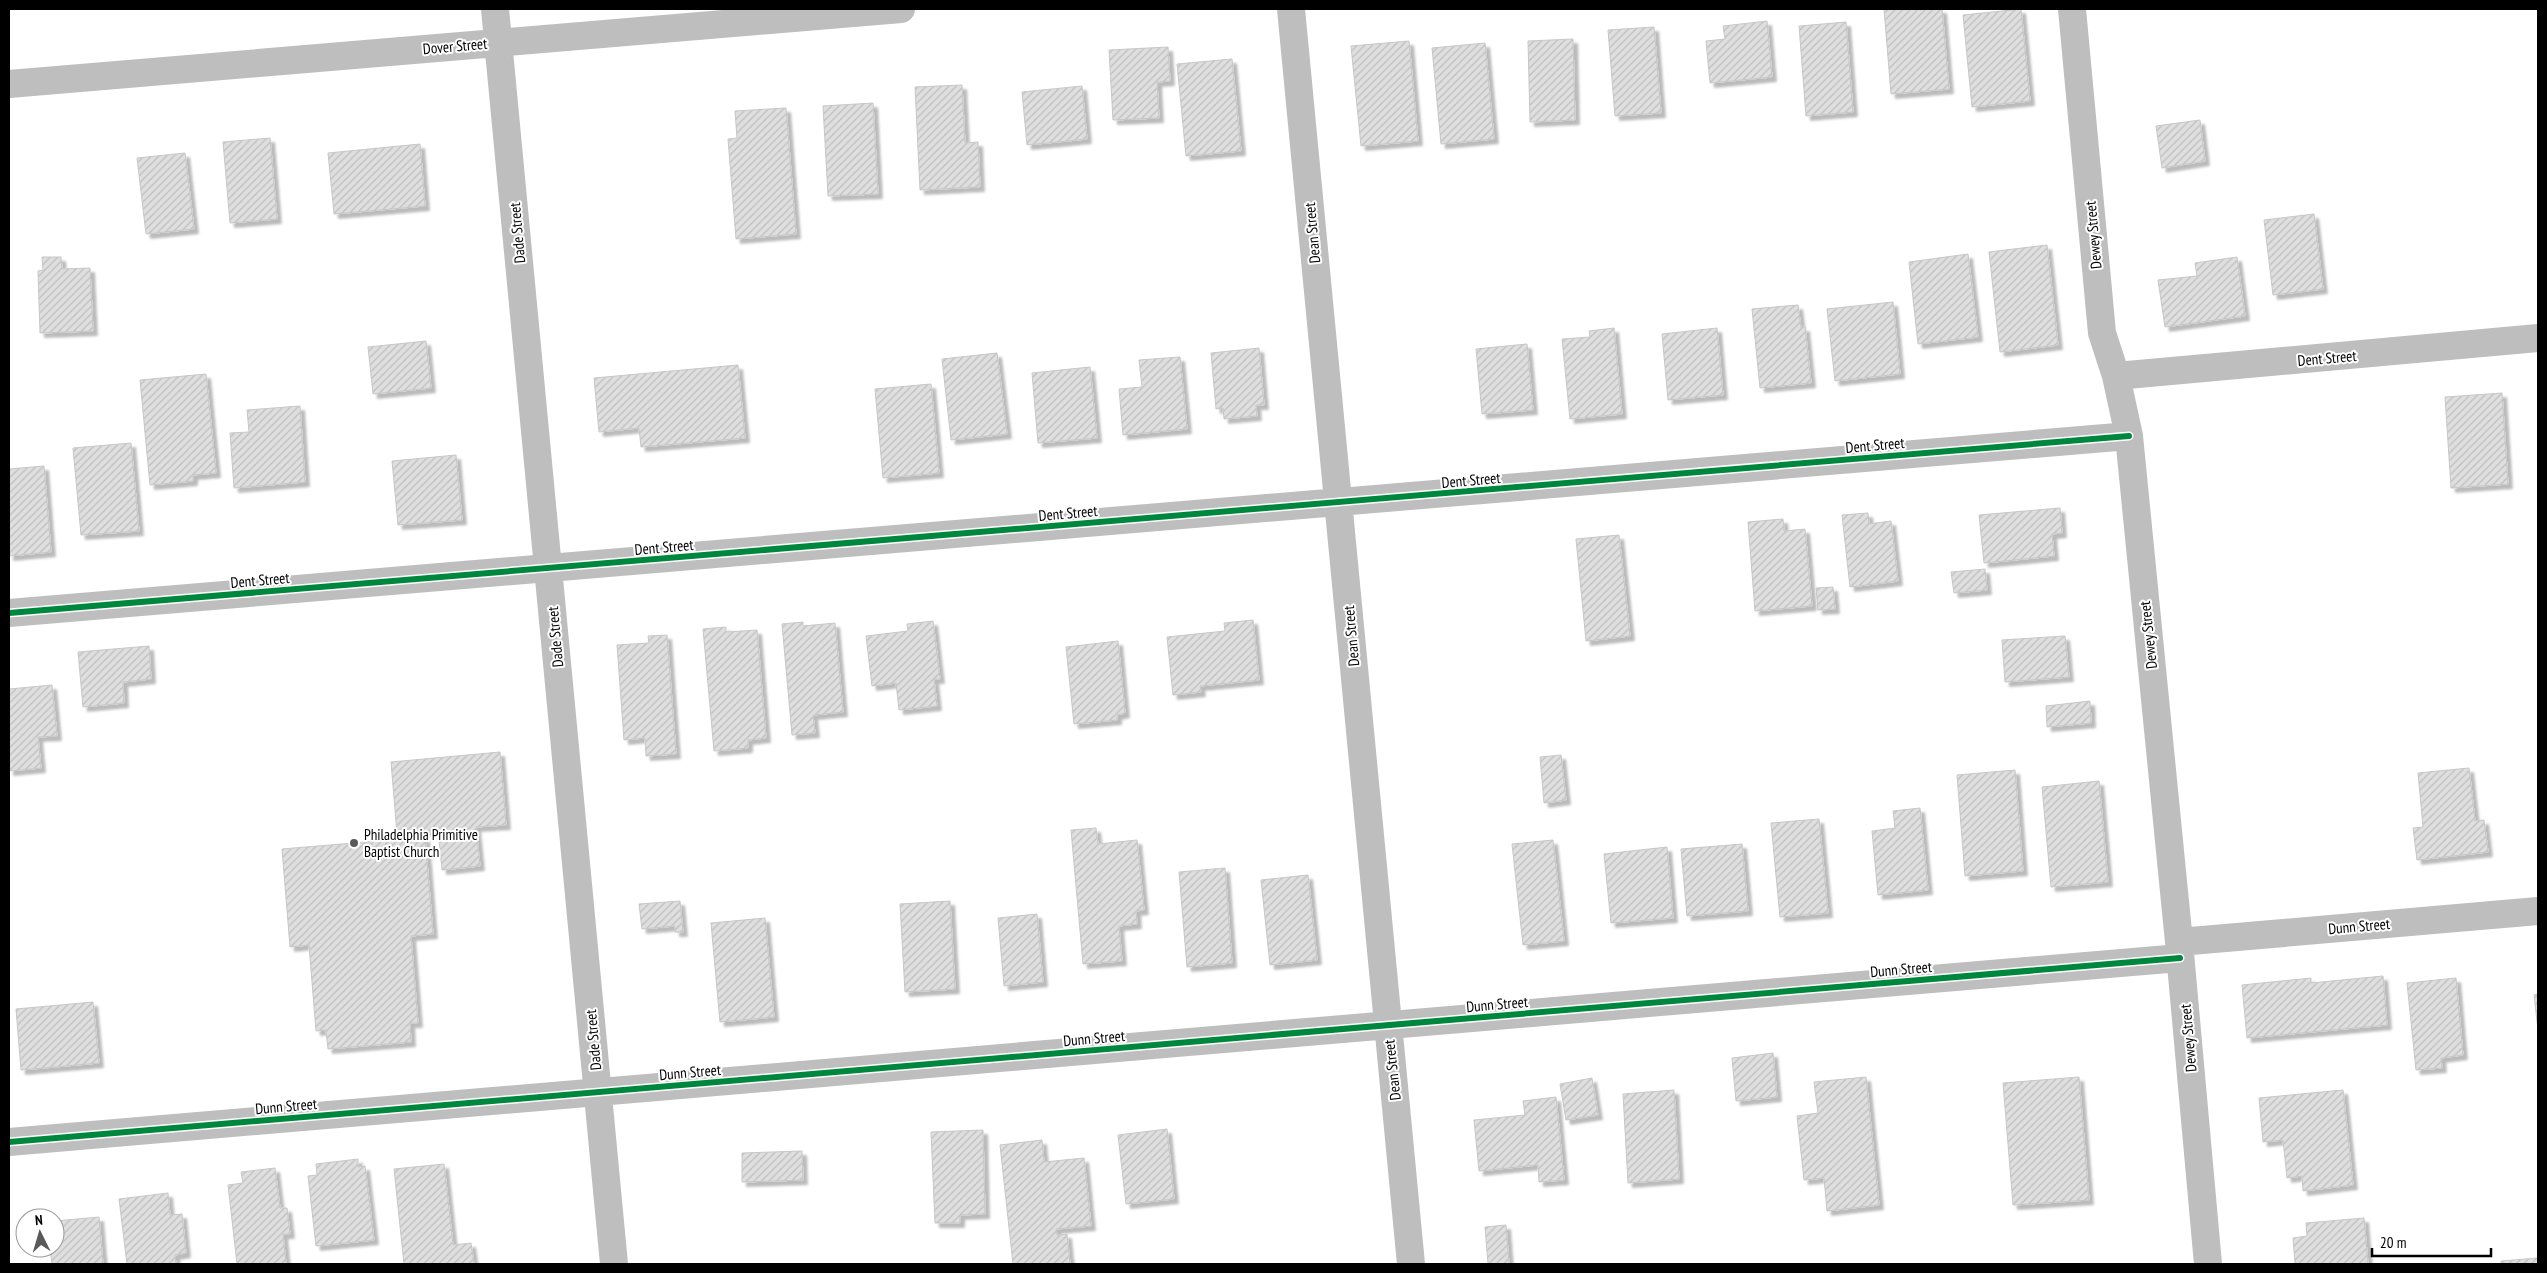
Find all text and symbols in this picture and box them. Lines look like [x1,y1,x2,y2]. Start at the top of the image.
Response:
street label: Dover Street [422,34,488,58]
street label: Dewey Street [2081,200,2105,270]
street label: Dade Street [505,202,529,264]
street label: Dean Street [1300,202,1324,264]
street label: Dent Street [2297,346,2357,370]
street label: Dent Street [1845,433,1905,457]
street label: Dent Street [1441,468,1501,492]
street label: Dent Street [1038,501,1098,525]
street label: Dent Street [634,535,694,559]
street label: Dent Street [230,568,290,592]
street label: Dewey Street [2135,600,2161,670]
street label: Dean Street [1339,605,1363,667]
street label: Dade Street [543,606,567,668]
place label: Philadelphia Primitive Baptist Church [364,825,478,861]
marker: Philadelphia Primitive Baptist Church [348,837,360,849]
street label: Dunn Street [2327,914,2391,938]
street label: Dunn Street [1869,957,1933,981]
street label: Dunn Street [1465,992,1529,1016]
street label: Dewey Street [2176,1003,2200,1073]
street label: Dade Street [581,1009,605,1071]
street label: Dunn Street [1062,1026,1126,1050]
street label: Dean Street [1379,1039,1405,1101]
street label: Dunn Street [658,1060,722,1084]
street label: Dunn Street [254,1094,318,1118]
north arrow [15,1208,65,1258]
text: N [34,1211,43,1229]
scale bar [2372,1226,2491,1258]
text: 20 m [2380,1233,2406,1252]

